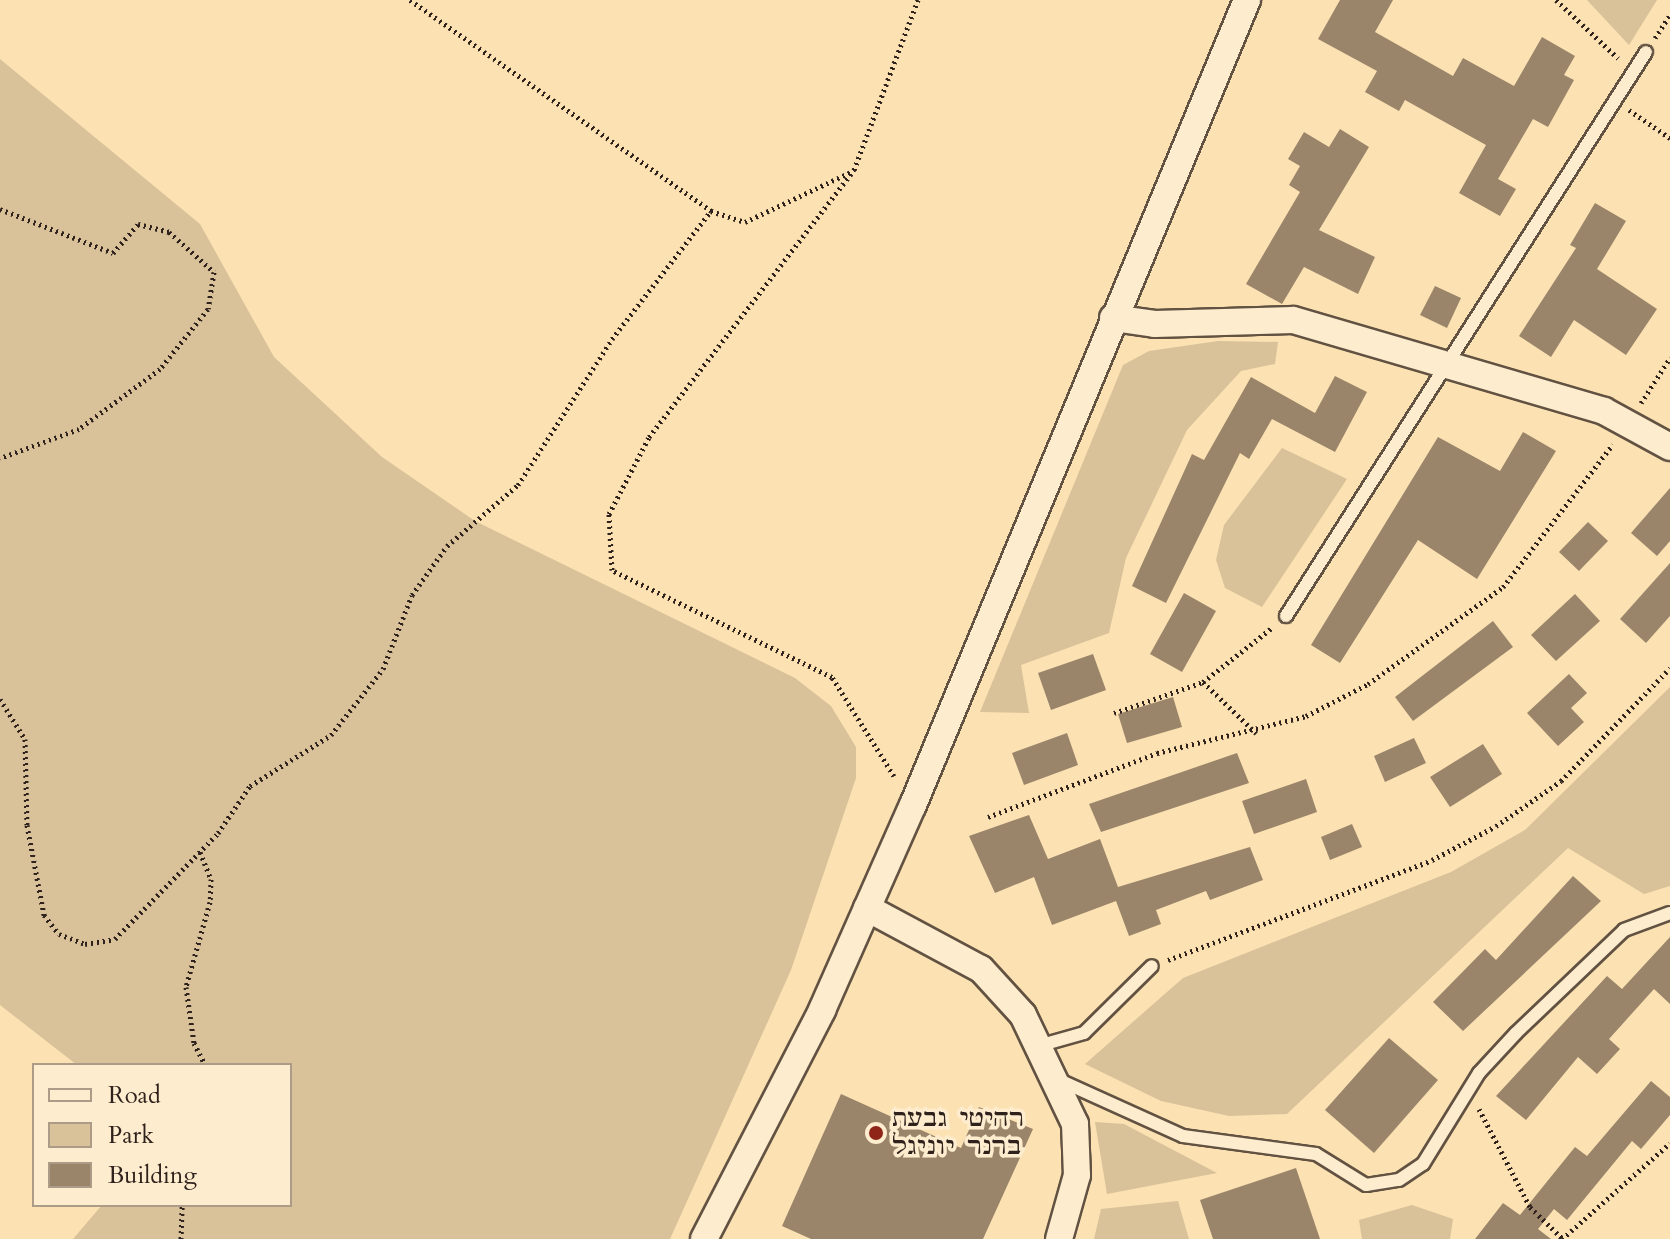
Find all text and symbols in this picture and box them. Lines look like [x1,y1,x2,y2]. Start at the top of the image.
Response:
legend [32,1063,292,1207]
text: Road [108,1079,161,1112]
place label: רהיטי גבעת ברנר יוניגל [892,1105,1019,1161]
text: Park [108,1119,154,1152]
marker: רהיטי גבעת ברנר יוניגל [867,1124,885,1142]
text: Building [108,1159,197,1192]

